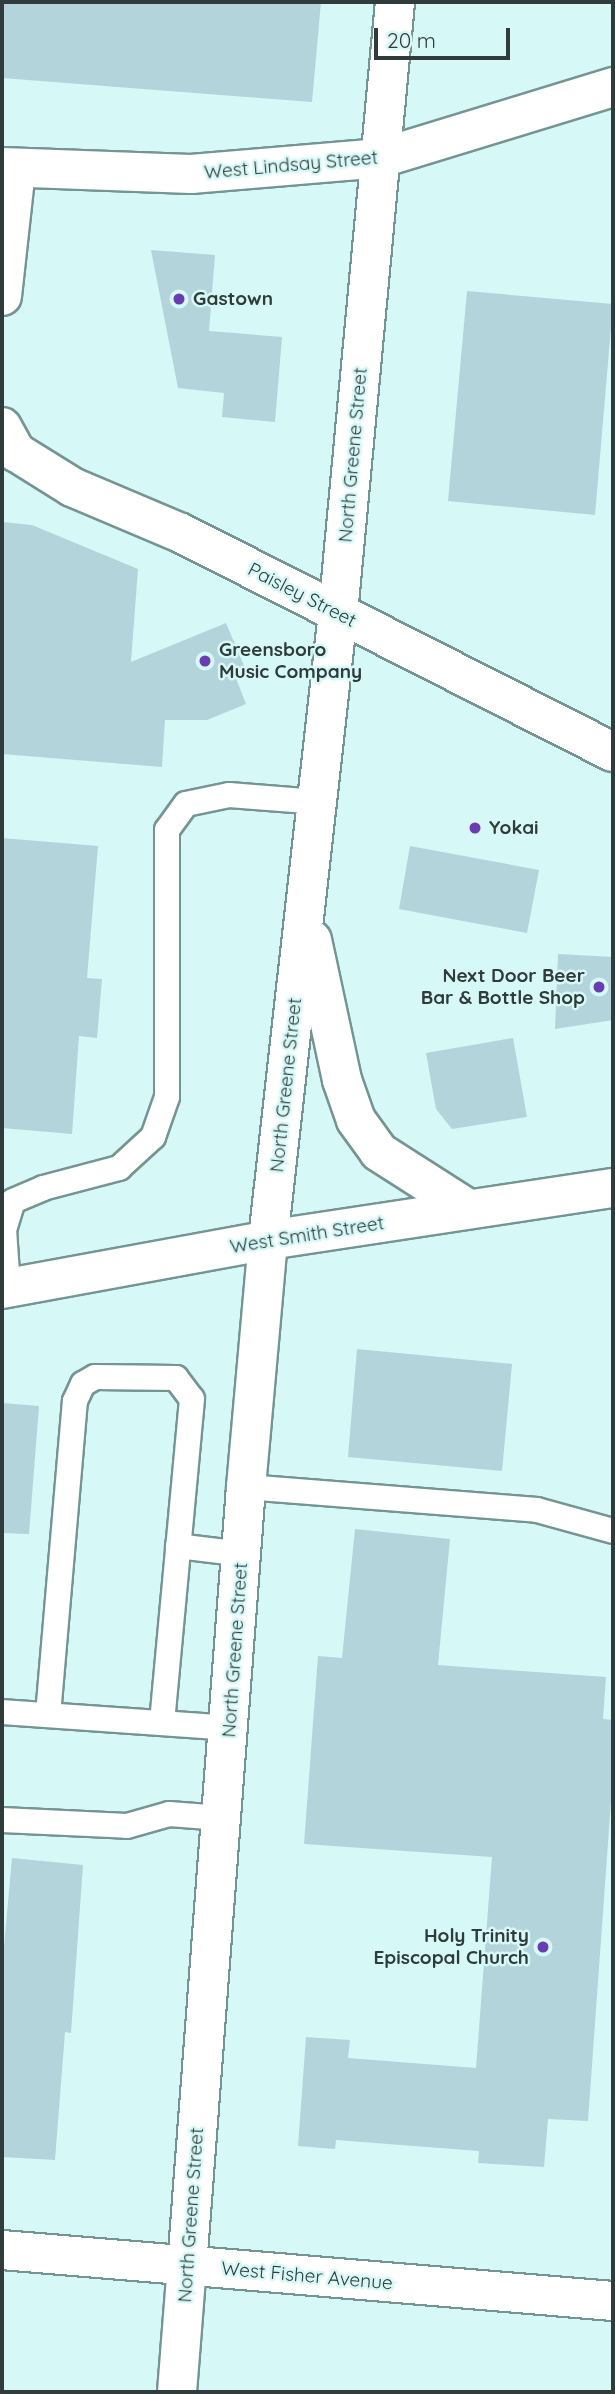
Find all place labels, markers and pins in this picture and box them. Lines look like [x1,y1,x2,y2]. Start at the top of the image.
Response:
place label: Gastown [193,288,273,310]
marker: Gastown [171,291,187,307]
place label: Greensboro Music Company [219,639,362,683]
marker: Greensboro Music Company [197,653,213,669]
place label: Yokai [489,817,539,839]
marker: Yokai [467,820,483,836]
place label: Next Door Beer Bar & Bottle Shop [421,965,585,1009]
marker: Next Door Beer Bar & Bottle Shop [591,979,607,995]
place label: Holy Trinity Episcopal Church [373,1925,529,1969]
marker: Holy Trinity Episcopal Church [535,1939,551,1955]

